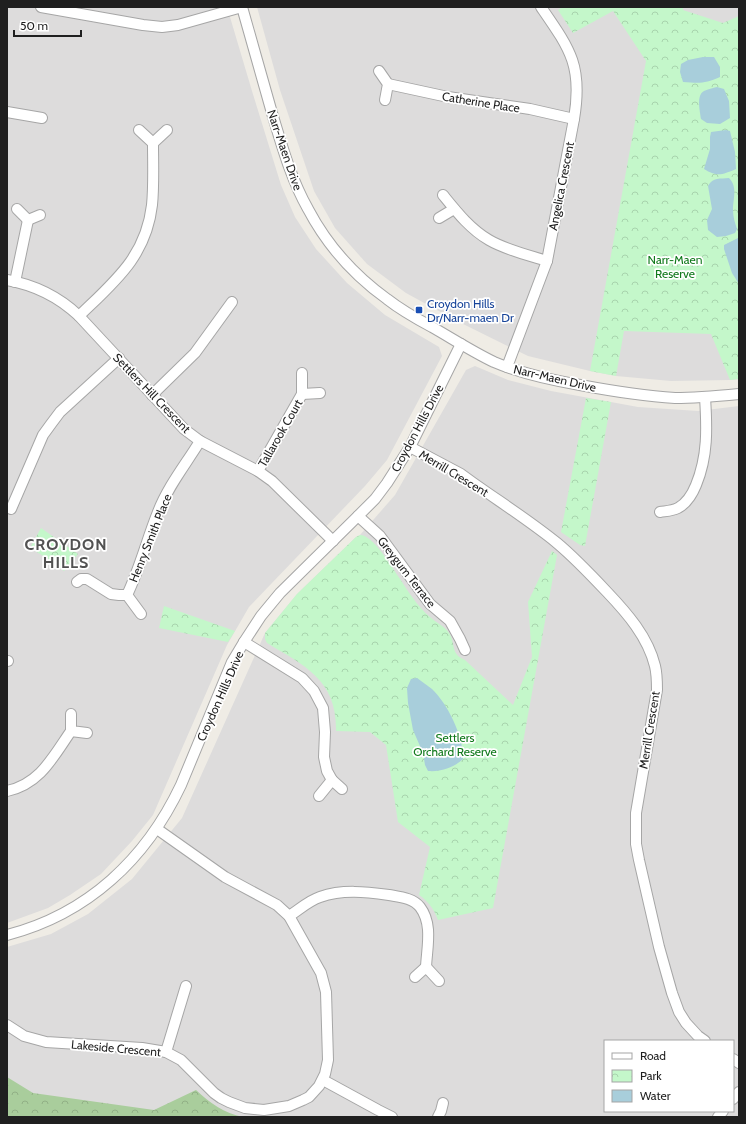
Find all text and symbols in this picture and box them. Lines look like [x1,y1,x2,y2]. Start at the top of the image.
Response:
scale bar [14,12,81,38]
text: 50 m [20,18,48,33]
street label: Catherine Place [441,88,521,116]
street label: Narr-Maen Drive [264,108,306,192]
street label: Angelica Crescent [545,141,577,231]
park label: Narr-Maen Reserve [648,252,703,281]
place label: Croydon Hills Dr/Narr-maen Dr [427,296,514,325]
marker: Croydon Hills Dr/Narr-maen Dr [414,305,424,315]
street label: Settlers Hill Crescent [110,350,194,436]
street label: Narr-Maen Drive [512,361,598,395]
street label: Croydon Hills Drive [388,382,446,474]
street label: Tallarook Court [255,396,305,470]
street label: Merrill Crescent [417,446,491,500]
street label: Henry Smith Place [125,492,175,584]
street label: Greygum Terrace [375,534,439,610]
district label: CROYDON HILLS [24,535,108,572]
street label: Croydon Hills Drive [193,649,247,743]
street label: Merrill Crescent [635,690,663,770]
park label: Settlers Orchard Reserve [413,730,497,759]
street label: Lakeside Crescent [70,1037,162,1059]
legend [604,1040,734,1112]
text: Road [640,1048,666,1063]
text: Park [640,1068,662,1083]
text: Water [640,1088,671,1103]

